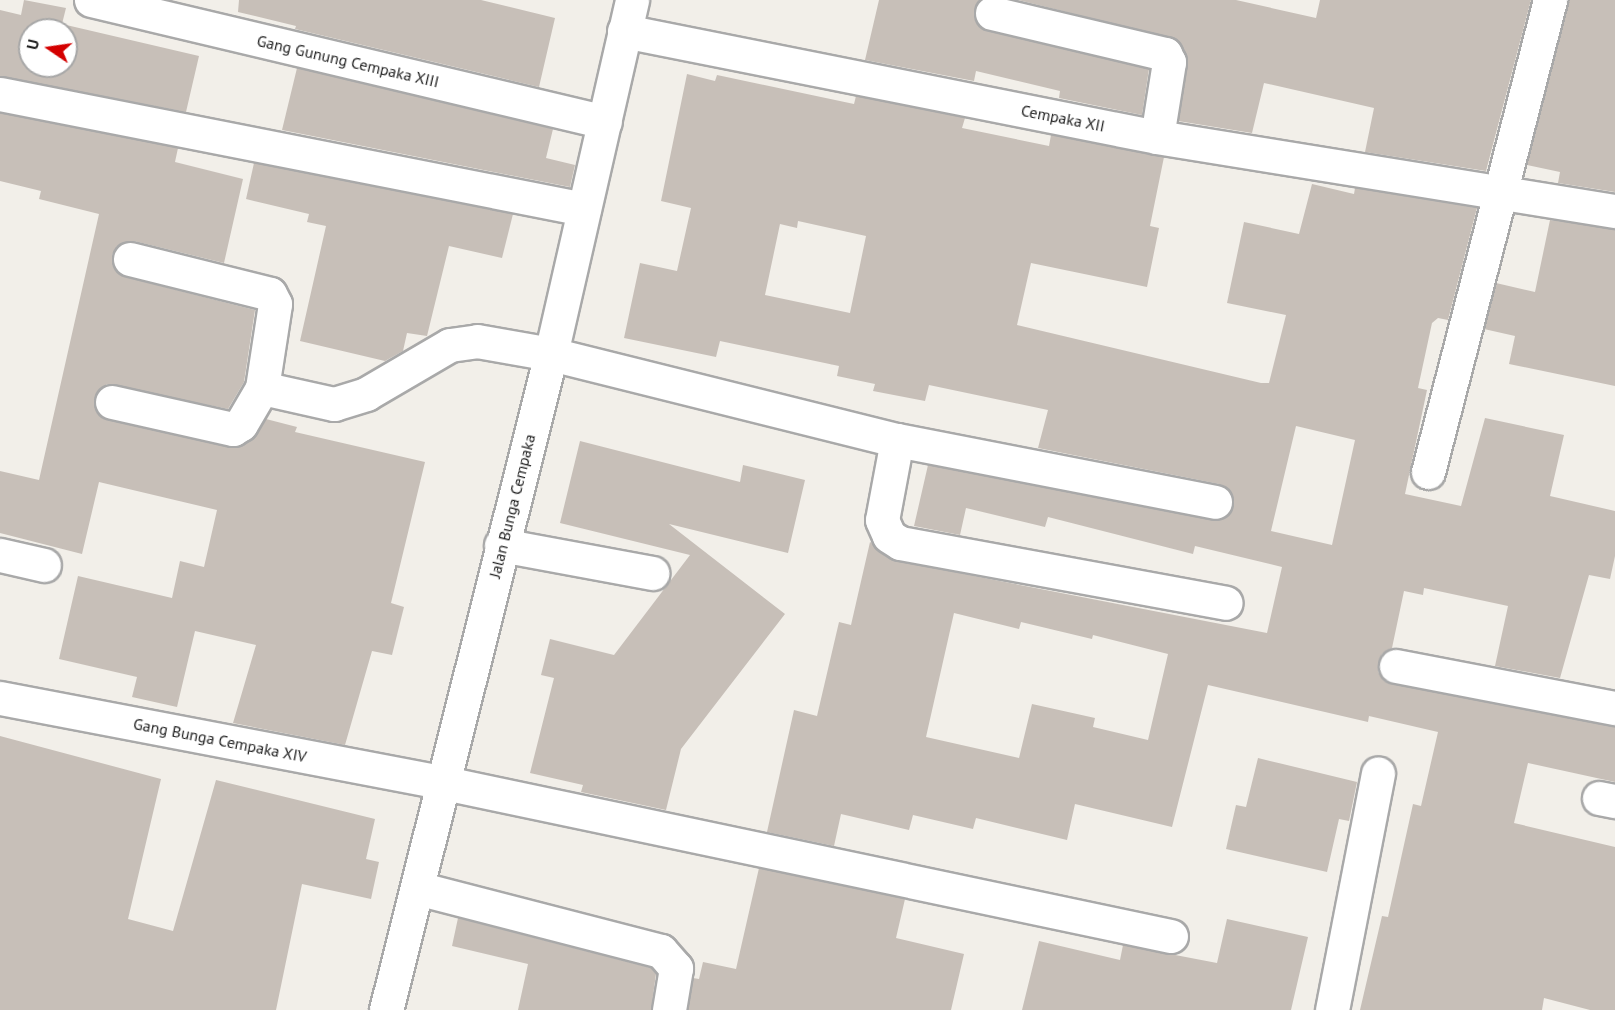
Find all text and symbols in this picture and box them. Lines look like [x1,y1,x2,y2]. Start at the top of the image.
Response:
north arrow [18,18,78,78]
street label: Gang Gunung Cempaka XIII [255,31,441,91]
text: U [22,37,43,52]
street label: Cempaka XII [1019,100,1107,136]
street label: Jalan Bunga Cempaka [485,432,539,580]
street label: Gang Bunga Cempaka XIV [131,714,309,766]

